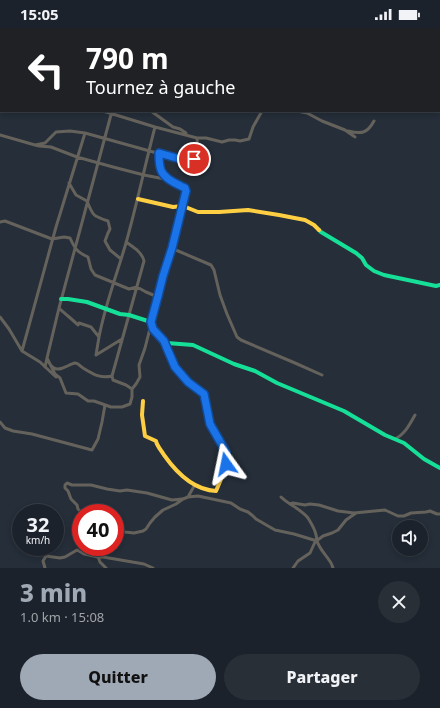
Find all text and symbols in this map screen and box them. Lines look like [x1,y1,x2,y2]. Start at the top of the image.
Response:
text: 15:05 [20,4,59,24]
text: 790 m [86,39,169,77]
icon: left [20,44,72,96]
text: Tournez à gauche [86,75,235,99]
pin [177,142,211,176]
icon: arrive [183,148,205,170]
position arrow [205,443,247,485]
speed limit sign: 40 [72,504,124,556]
text: 32 [27,511,49,538]
map controls [392,520,428,556]
button: sound [392,520,428,556]
text: km/h [26,533,50,547]
text: 3 min [20,576,87,609]
button: close [378,581,420,623]
text: 1.0 km · 15:08 [20,608,104,626]
button: Quitter [20,654,216,700]
button: Partager [224,654,420,700]

